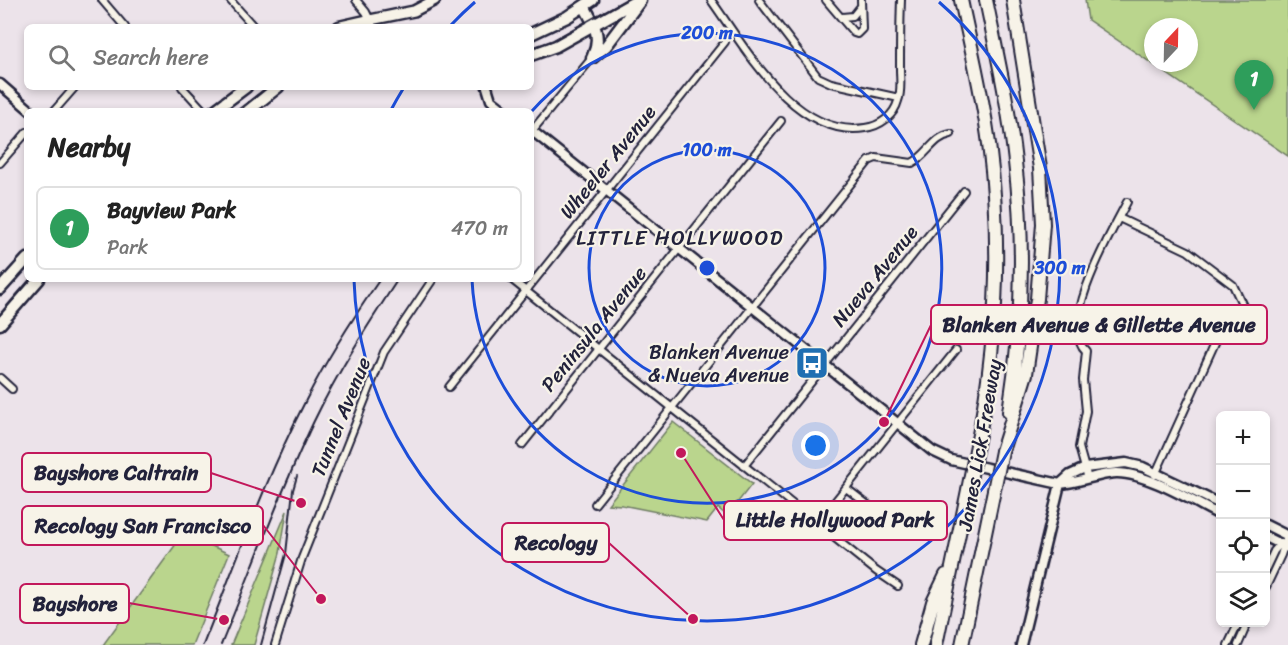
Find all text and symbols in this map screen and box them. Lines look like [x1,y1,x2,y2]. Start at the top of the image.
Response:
text: 200 m [680,17,733,49]
north arrow [1144,18,1198,72]
search box [24,24,534,90]
text: Search here [93,38,209,77]
icon: search [45,41,78,74]
pin: 1 [1234,60,1274,110]
street label: Wheeler Avenue [551,97,666,227]
text: Nearby [48,124,130,170]
text: 100 m [683,134,732,166]
text: Bayview Park [107,191,236,230]
text: 1 [65,211,74,246]
text: 470 m [451,211,508,246]
street label: Nueva Avenue [823,217,928,335]
district label: LITTLE HOLLYWOOD [576,219,784,257]
text: Park [107,230,148,265]
text: 300 m [1033,252,1086,284]
street label: Peninsula Avenue [532,258,656,400]
centre of rings [697,258,717,278]
callout: Blanken Avenue & Gillette Avenue [931,305,1267,344]
text: Blanken Avenue & Gillette Avenue [942,306,1256,344]
place label: Blanken Avenue & Nueva Avenue [648,335,789,393]
bus stop icon: Blanken Avenue & Nueva Avenue [794,345,830,381]
street label: Tunnel Avenue [301,352,381,482]
street label: James Lick Freeway [947,356,1012,535]
map controls [1216,411,1270,627]
button: + [1216,411,1270,465]
your location [801,431,830,460]
callout: Bayshore Caltrain [22,453,211,492]
text: Bayshore Caltrain [34,454,199,492]
button: − [1216,465,1270,519]
callout: Little Hollywood Park [724,501,947,540]
text: Little Hollywood Park [736,501,935,539]
callout: Recology San Francisco [22,506,263,545]
text: Recology San Francisco [34,507,252,545]
button: locate [1216,519,1270,573]
callout: Recology [502,523,609,562]
text: Recology [514,524,598,562]
button: layers [1216,573,1270,627]
callout: Bayshore [20,584,129,623]
text: Bayshore [33,585,118,623]

